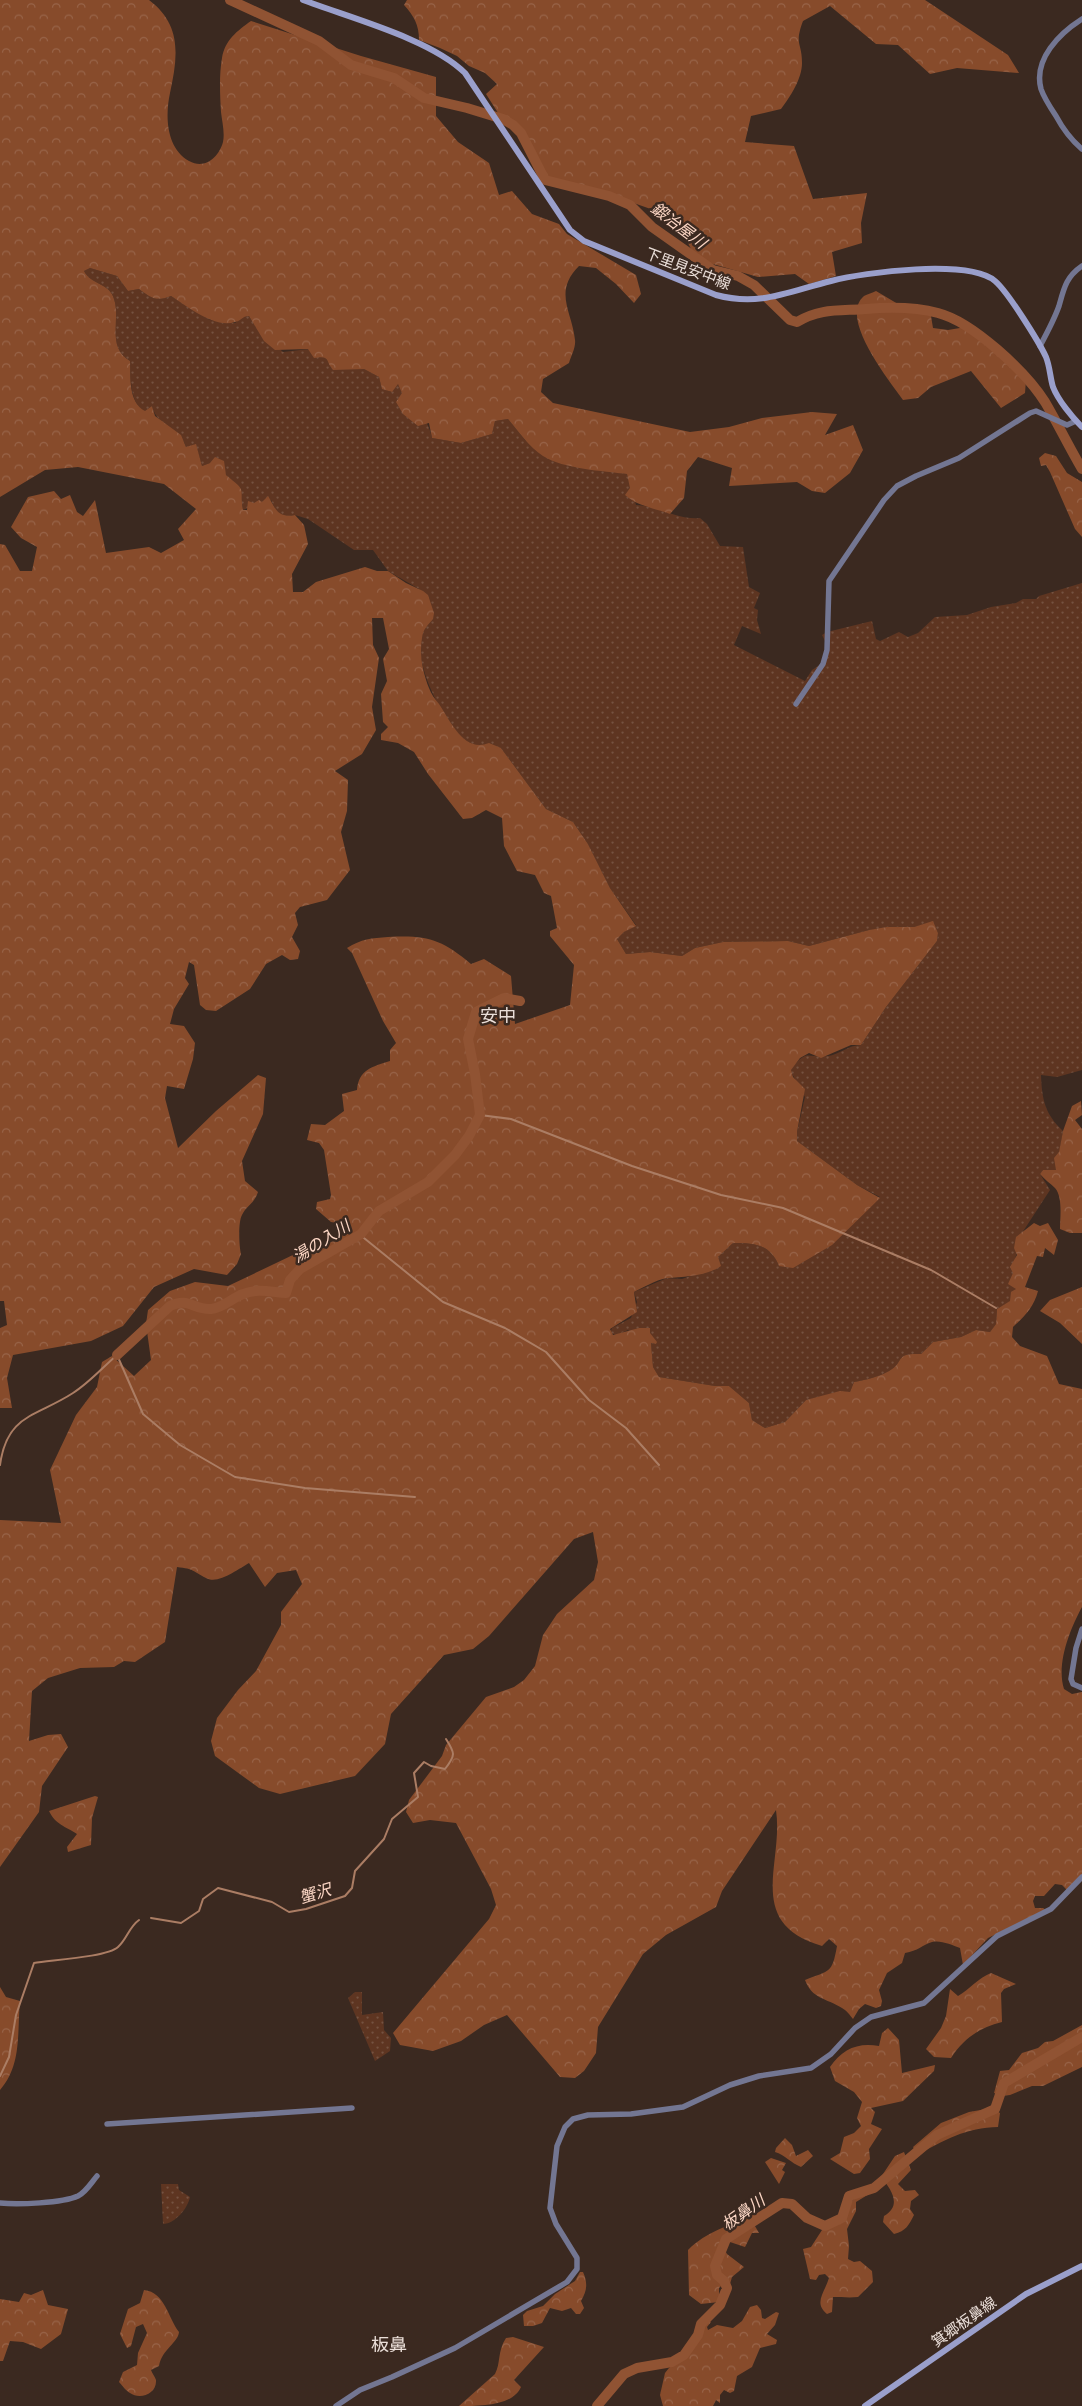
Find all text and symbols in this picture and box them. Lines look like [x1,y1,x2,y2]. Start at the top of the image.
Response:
water label: 鍛冶屋川 [647,199,711,254]
street label: 下里見安中線 [642,244,733,294]
district label: 安中 [480,1006,516,1027]
water label: 湯の入川 [290,1216,356,1267]
water label: 蟹沢 [297,1880,335,1908]
water label: 板鼻川 [719,2191,771,2235]
street label: 箕郷板鼻線 [928,2293,1000,2352]
district label: 板鼻 [371,2335,407,2356]

